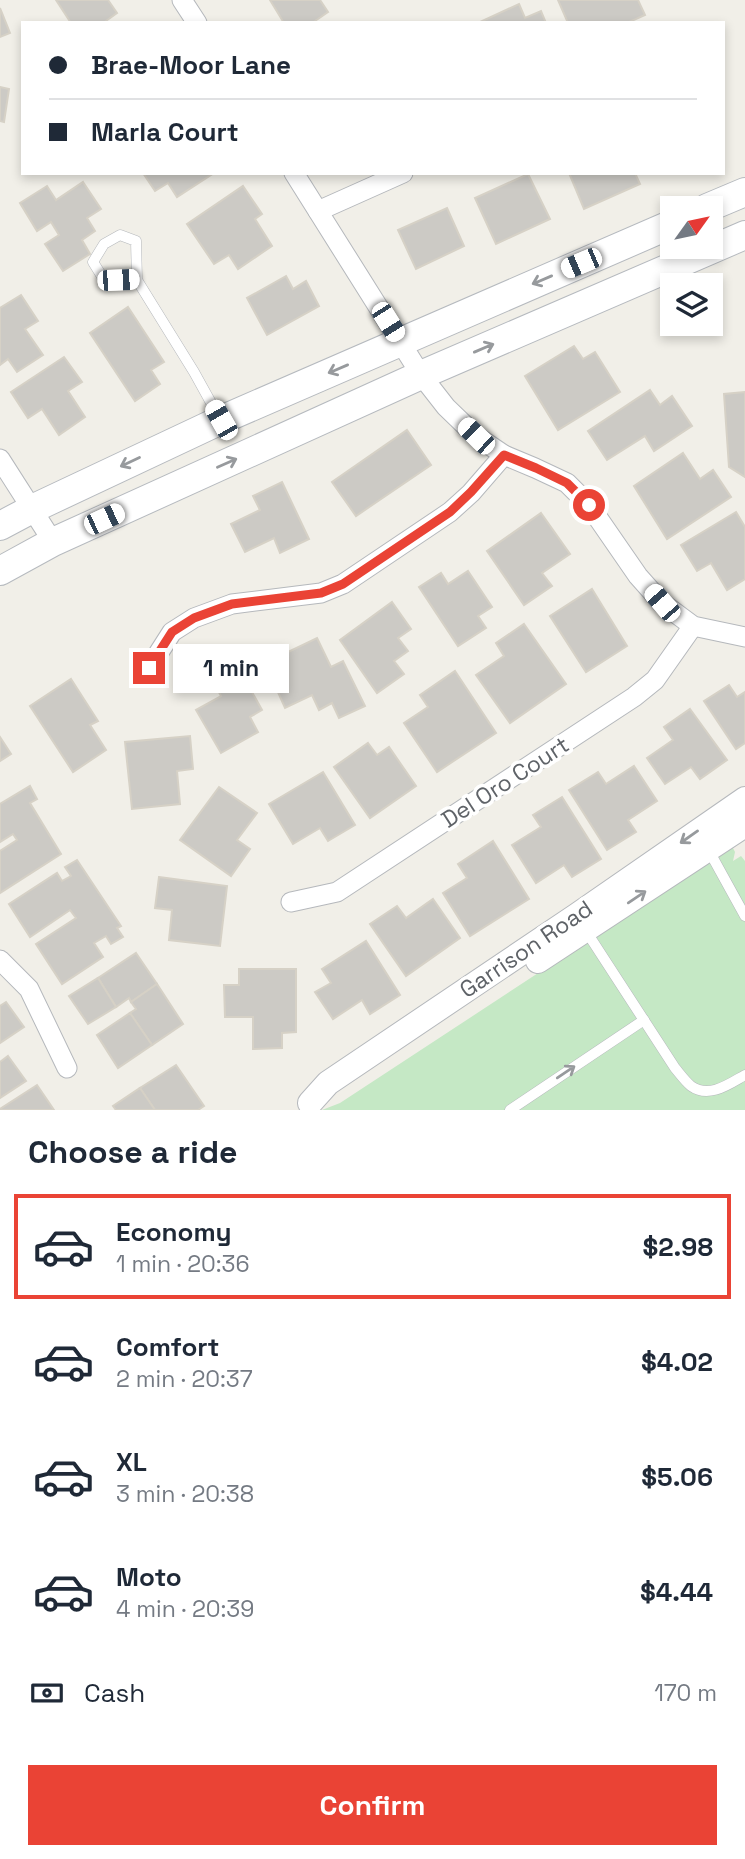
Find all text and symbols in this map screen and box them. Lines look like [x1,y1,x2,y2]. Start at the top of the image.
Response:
text: Brae-Moor Lane [91,48,291,82]
text: Marla Court [91,115,239,149]
north arrow [660,196,723,259]
map controls [660,196,723,336]
car [558,245,605,281]
car [97,269,140,291]
button: layers [660,273,723,336]
one-way arrow [532,274,553,287]
car [368,299,409,345]
one-way arrow [473,341,494,354]
one-way arrow [328,363,349,376]
car [202,397,241,443]
car [454,414,499,458]
one-way arrow [120,456,141,470]
one-way arrow [216,456,237,470]
route start [573,489,605,521]
car [81,501,128,537]
car [641,580,684,626]
callout: 1 min [174,644,289,692]
route end [133,652,165,684]
text: 1 min [203,653,259,683]
street label: Del Oro Court [435,730,575,834]
one-way arrow [680,830,699,844]
one-way arrow [626,890,646,904]
street label: Garrison Road [454,893,598,1005]
one-way arrow [556,1065,576,1079]
text: Choose a ride [28,1132,238,1172]
icon: car [32,1215,95,1278]
text: Economy [116,1215,232,1249]
text: $2.98 [642,1230,713,1264]
text: 1 min · 20:36 [116,1249,250,1279]
icon: car [32,1330,95,1393]
text: Comfort [116,1330,219,1364]
text: $4.02 [641,1345,713,1379]
text: 2 min · 20:37 [116,1364,253,1394]
icon: car [32,1445,95,1508]
text: XL [116,1445,147,1479]
text: $5.06 [641,1460,713,1494]
text: 3 min · 20:38 [116,1479,254,1509]
icon: car [32,1560,95,1623]
text: Moto [116,1560,182,1594]
text: $4.44 [640,1575,713,1609]
text: 4 min · 20:39 [116,1594,254,1624]
icon: cash [28,1674,66,1712]
text: Cash [84,1676,145,1710]
text: 170 m [654,1678,717,1708]
button: Confirm [28,1765,717,1845]

